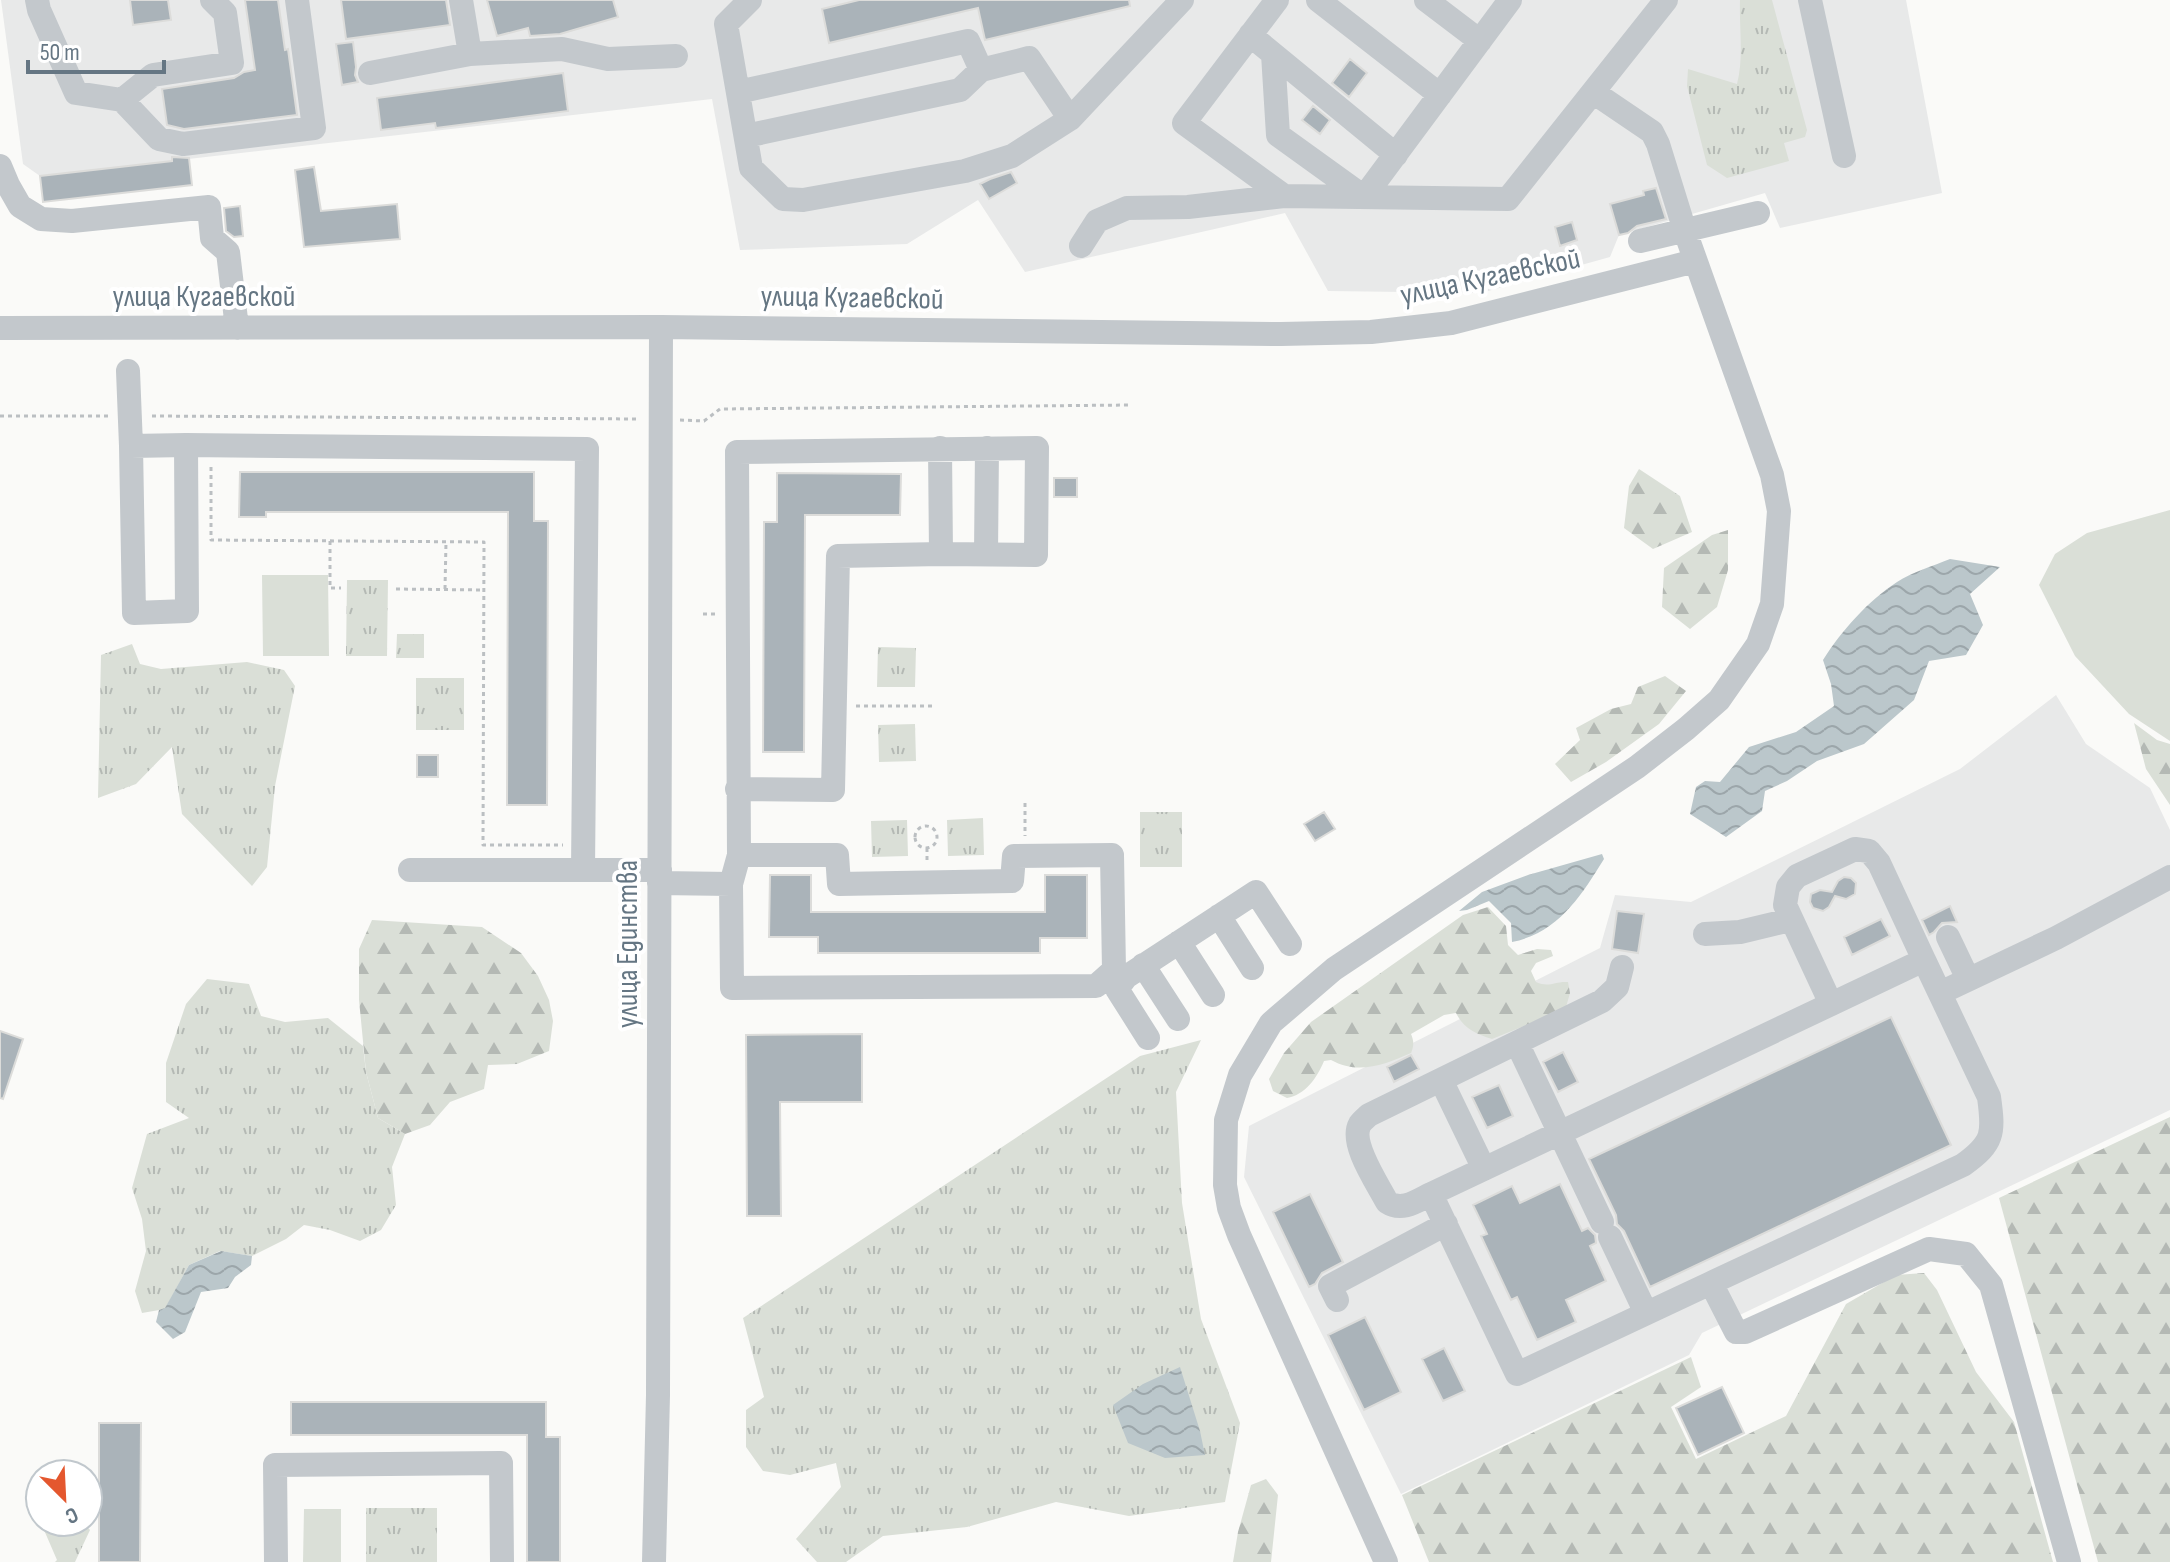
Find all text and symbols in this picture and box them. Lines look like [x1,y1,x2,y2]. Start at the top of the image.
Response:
scale bar [28,24,164,74]
text: 50 m [40,38,80,67]
street label: улица Кугаевской [1397,240,1583,314]
street label: улица Кугаевской [760,278,944,318]
street label: улица Кугаевской [113,279,295,315]
street label: улица Единства [610,860,646,1028]
north arrow [24,1458,104,1538]
text: С [61,1500,82,1530]

